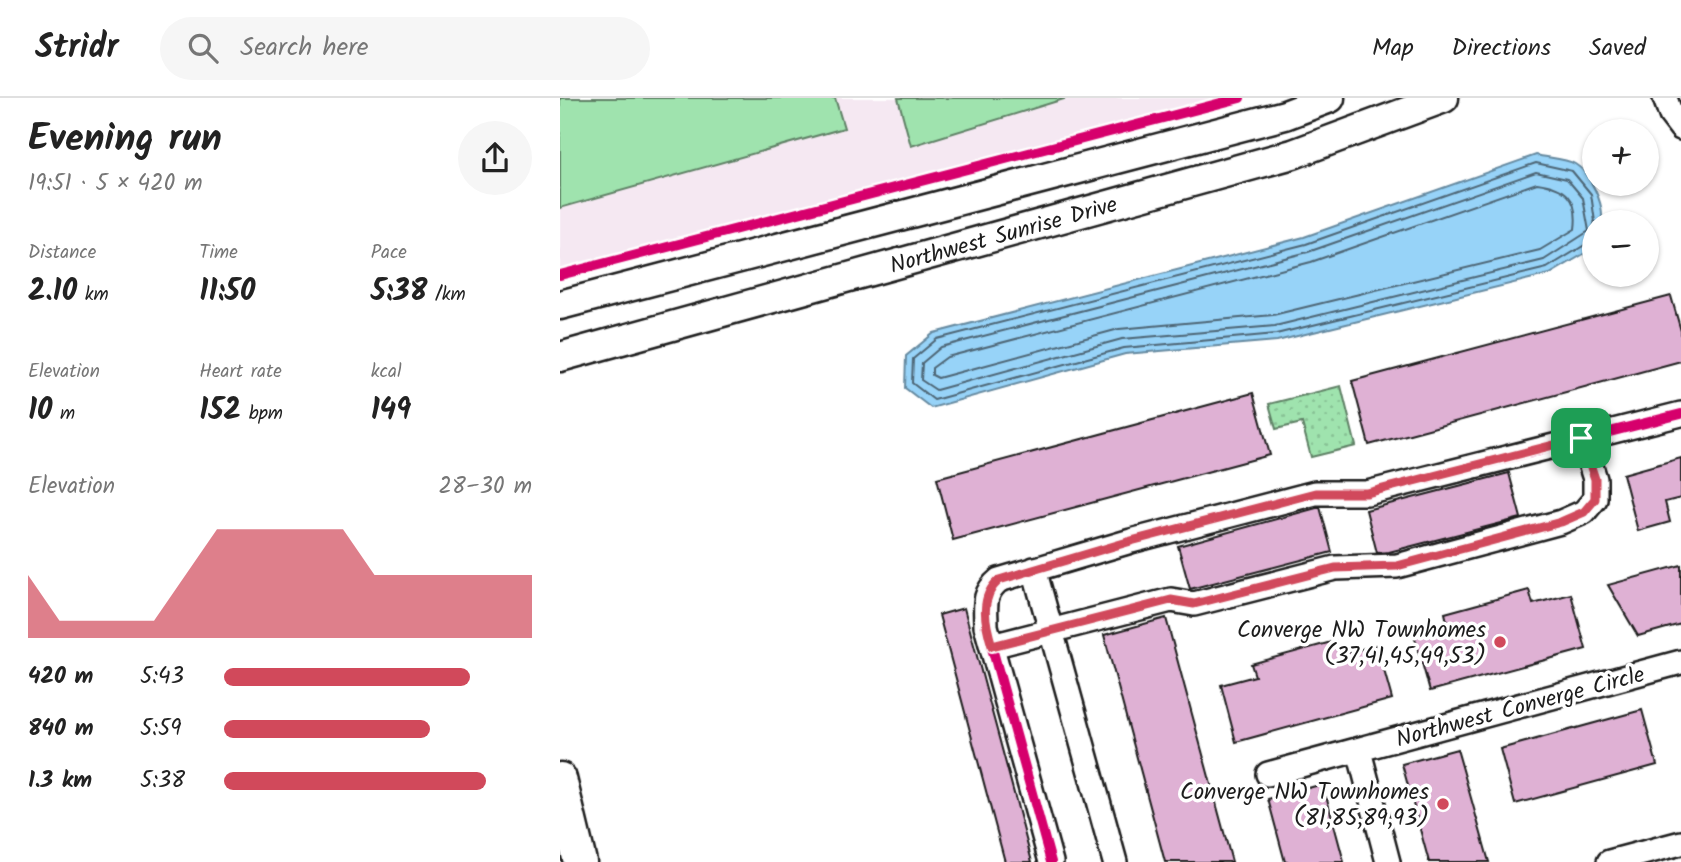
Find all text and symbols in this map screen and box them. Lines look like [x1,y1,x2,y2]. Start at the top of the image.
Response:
search box [160,17,650,80]
text: Stridr [35,22,118,75]
text: Search here [240,27,369,69]
icon: search [184,29,222,67]
text: Map [1372,29,1414,68]
text: Directions [1452,29,1551,68]
text: Saved [1589,29,1646,68]
text: Evening run [28,110,222,170]
map controls [1582,119,1659,287]
button: + [1582,119,1659,196]
button: share [458,121,532,195]
text: 19:51 · 5 × 420 m [28,166,203,202]
street label: Northwest Sunrise Drive [886,187,1122,285]
button: − [1582,210,1659,287]
text: Distance [28,238,96,268]
text: Time [199,238,238,268]
text: Pace [371,238,407,268]
text: 2.10 [28,268,77,316]
text: 11:50 [199,268,255,316]
text: 5:38 [371,268,427,316]
text: km [77,280,109,310]
text: /km [427,280,466,310]
text: Elevation [28,357,100,387]
text: Heart rate [199,357,282,387]
text: kcal [371,357,402,387]
text: 10 [28,387,52,435]
text: 152 [199,387,241,435]
text: 149 [371,387,411,435]
text: m [52,399,75,429]
text: bpm [241,399,283,429]
pin [1551,408,1611,468]
icon: arrive [1562,419,1600,457]
text: Elevation [28,469,115,505]
text: 28–30 m [439,469,532,505]
place label: Converge NW Townhomes (37,41,45,49,53) [1237,613,1486,675]
marker: Converge NW Townhomes (37,41,45,49,53) [1492,634,1508,650]
street label: Northwest Converge Circle [1392,657,1649,758]
text: 420 m [28,659,93,695]
text: 5:43 [140,659,184,695]
text: 840 m [28,711,94,747]
text: 5:59 [140,711,182,747]
text: 1.3 km [28,763,92,799]
text: 5:38 [140,763,185,799]
place label: Converge NW Townhomes (81,85,89,93) [1180,775,1429,837]
marker: Converge NW Townhomes (81,85,89,93) [1435,796,1451,812]

